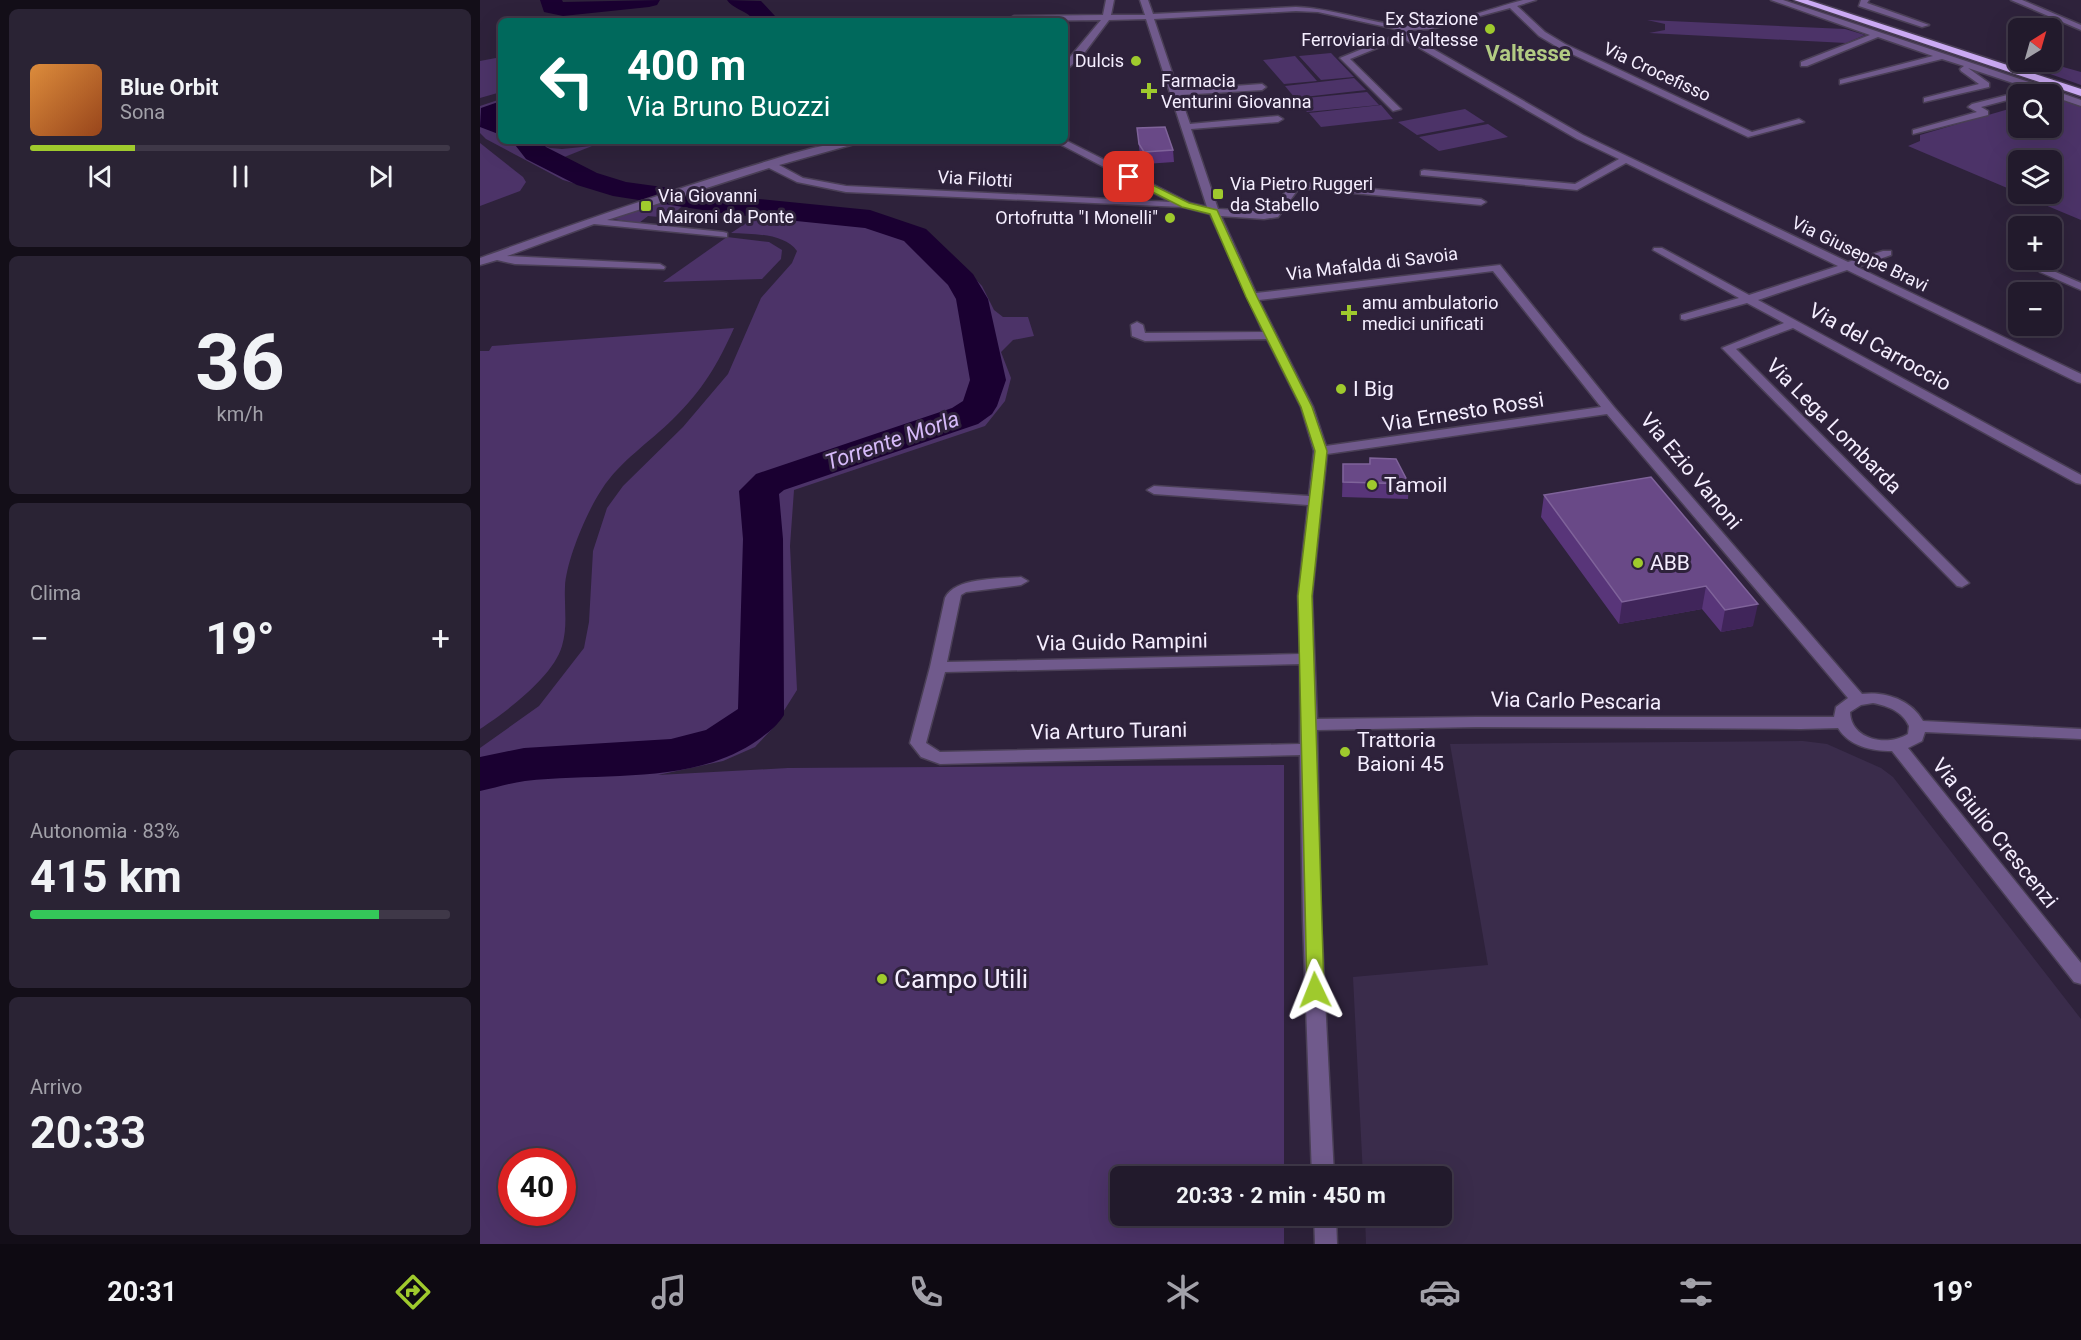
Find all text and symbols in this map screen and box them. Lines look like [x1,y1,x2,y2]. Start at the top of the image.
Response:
place label: Ex Stazione Ferroviaria di Valtesse [1301,8,1478,50]
north arrow [2008,18,2062,72]
map controls [2008,18,2062,336]
marker: Ex Stazione Ferroviaria di Valtesse [1483,22,1497,36]
street label: Via Crocefisso [1600,38,1714,106]
text: 400 m [627,41,746,90]
district label: Valtesse [1485,41,1571,66]
icon: left [528,42,606,120]
place label: Dulcis [1075,50,1124,71]
marker: Dulcis [1129,54,1143,68]
place label: Farmacia Venturini Giovanna [1161,70,1311,112]
text: Blue Orbit [120,75,218,100]
marker: Farmacia Venturini Giovanna [1142,84,1156,98]
button: search [2008,84,2062,138]
text: Via Bruno Buozzi [627,91,830,123]
text: Sona [120,100,165,124]
button: layers [2008,150,2062,204]
pin [1103,151,1154,202]
icon: previous [84,160,117,193]
icon: pause [224,160,257,193]
icon: next [364,160,397,193]
icon: arrive [1112,160,1145,193]
street label: Via Filotti [937,166,1013,191]
place label: Via Pietro Ruggeri da Stabello [1230,173,1373,215]
place label: Via Giovanni Maironi da Ponte [658,185,794,227]
marker: Via Pietro Ruggeri da Stabello [1211,187,1225,201]
marker: Via Giovanni Maironi da Ponte [639,199,653,213]
place label: Ortofrutta "I Monelli" [995,207,1158,228]
marker: Ortofrutta "I Monelli" [1163,211,1177,225]
street label: Via Giuseppe Bravi [1788,211,1932,296]
button: + [2008,216,2062,270]
street label: Via Mafalda di Savoia [1285,243,1459,284]
button: − [2008,282,2062,336]
place label: amu ambulatorio medici unificati [1362,292,1498,334]
street label: Via del Carroccio [1805,298,1955,396]
marker: amu ambulatorio medici unificati [1340,304,1358,322]
text: 36 [195,317,285,408]
street label: Via Lega Lombarda [1761,353,1907,499]
place label: I Big [1353,377,1394,401]
marker: I Big [1334,382,1348,396]
street label: Via Ernesto Rossi [1380,387,1546,437]
text: km/h [217,402,263,426]
water label: Torrente Morla [822,406,962,475]
street label: Via Ezio Vanoni [1635,408,1747,534]
place label: Tamoil [1384,473,1447,497]
marker: Tamoil [1365,478,1379,492]
place label: ABB [1650,551,1690,575]
marker: ABB [1631,556,1645,570]
text: Clima [30,581,81,605]
text: 19° [205,612,275,665]
text: − [30,619,49,658]
text: + [431,619,450,658]
street label: Via Guido Rampini [1036,629,1208,655]
street label: Via Carlo Pescaria [1490,688,1662,714]
street label: Via Arturo Turani [1031,718,1187,744]
place label: Trattoria Baioni 45 [1357,728,1444,776]
marker: Trattoria Baioni 45 [1338,745,1352,759]
street label: Via Giulio Crescenzi [1927,753,2063,913]
text: Autonomia · 83% [30,819,180,843]
text: 415 km [30,850,182,903]
position arrow [1283,958,1347,1022]
place label: Campo Utili [894,964,1028,994]
marker: Campo Utili [875,972,889,986]
text: Arrivo [30,1075,82,1099]
text: 20:33 [30,1106,146,1159]
speed limit sign: 40 [498,1148,576,1226]
text: 20:33 · 2 min · 450 m [1176,1183,1386,1208]
icon: directions [392,1271,434,1313]
icon: music [648,1271,690,1313]
icon: phone [905,1271,947,1313]
icon: climate [1162,1271,1204,1313]
icon: car [1419,1271,1461,1313]
icon: filters [1675,1271,1717,1313]
text: 20:31 [107,1276,177,1308]
text: 19° [1932,1276,1974,1308]

